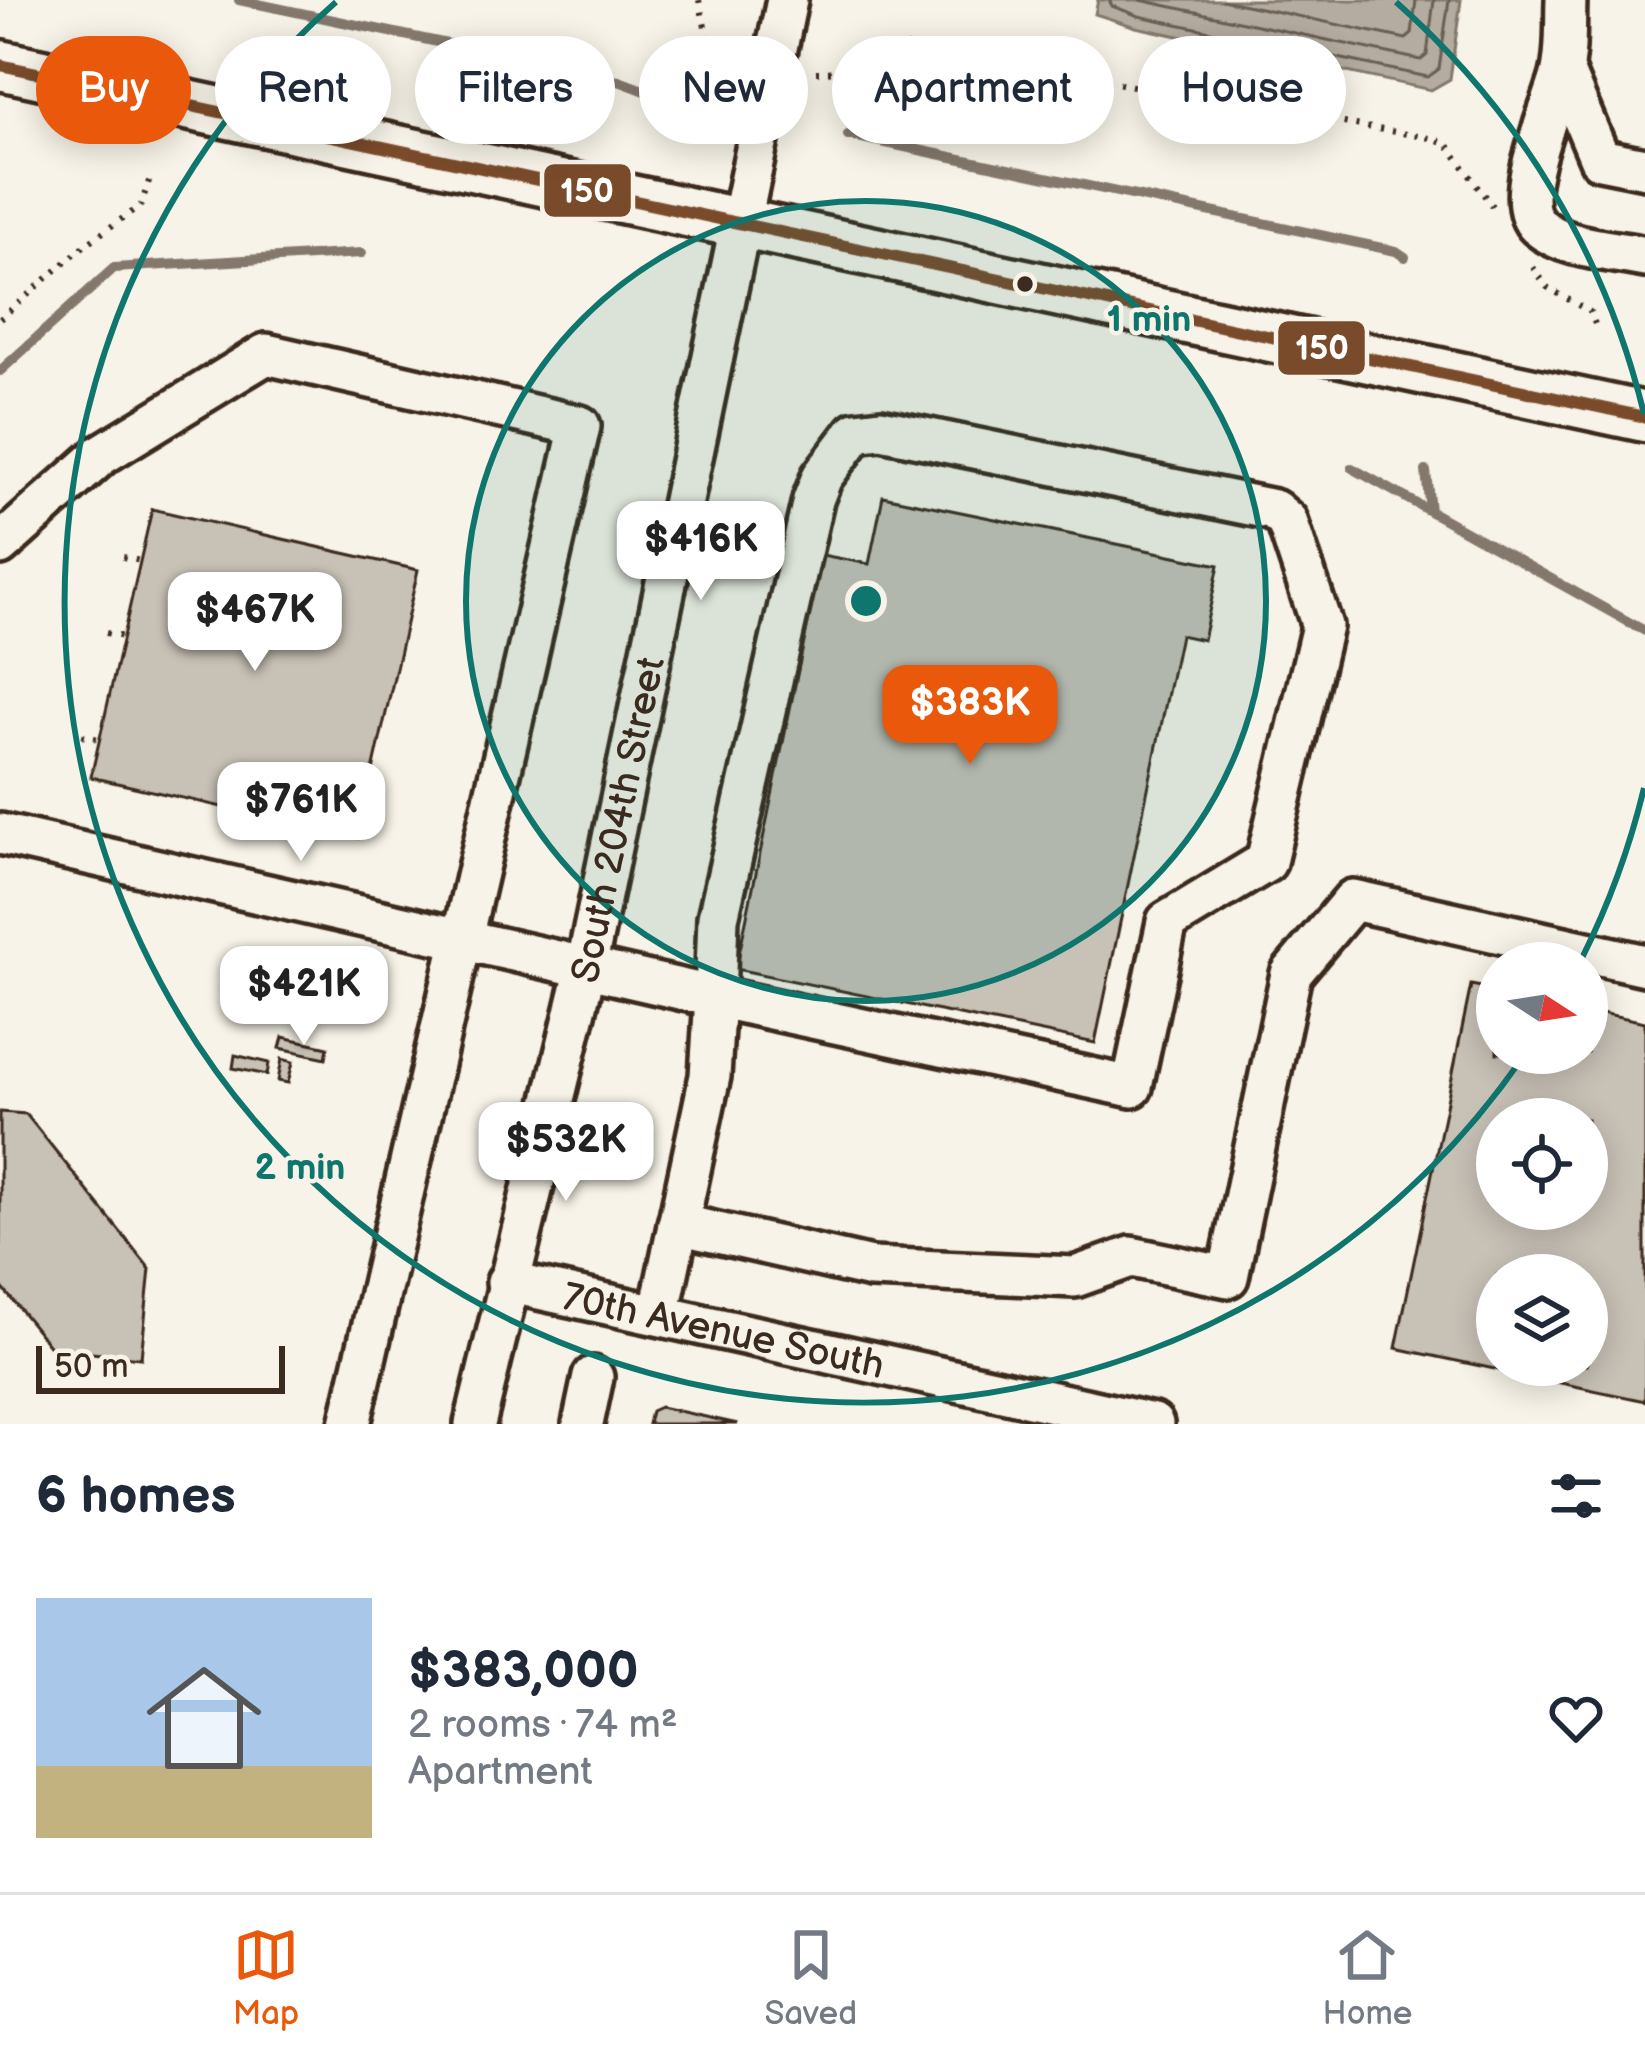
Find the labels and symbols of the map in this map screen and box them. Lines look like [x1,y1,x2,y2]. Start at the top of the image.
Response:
line badge: 150 [542,162,633,219]
text: 150 [560,172,614,212]
unlabelled marker [1014,273,1036,295]
text: 1 min [1107,299,1191,342]
line badge: 150 [1276,319,1367,377]
text: 150 [1295,329,1349,369]
pin: $416K [617,501,785,603]
pin: $467K [171,572,339,674]
centre of rings [845,580,887,622]
street label: South 204th Street [562,653,676,988]
pin: $383K [886,665,1054,767]
pin: $761K [217,762,385,864]
north arrow [1476,942,1608,1074]
pin: $421K [220,946,388,1048]
pin: $532K [482,1102,650,1204]
text: 2 min [255,1147,345,1190]
street label: 70th Avenue South [558,1274,888,1390]
scale bar [36,1340,285,1393]

